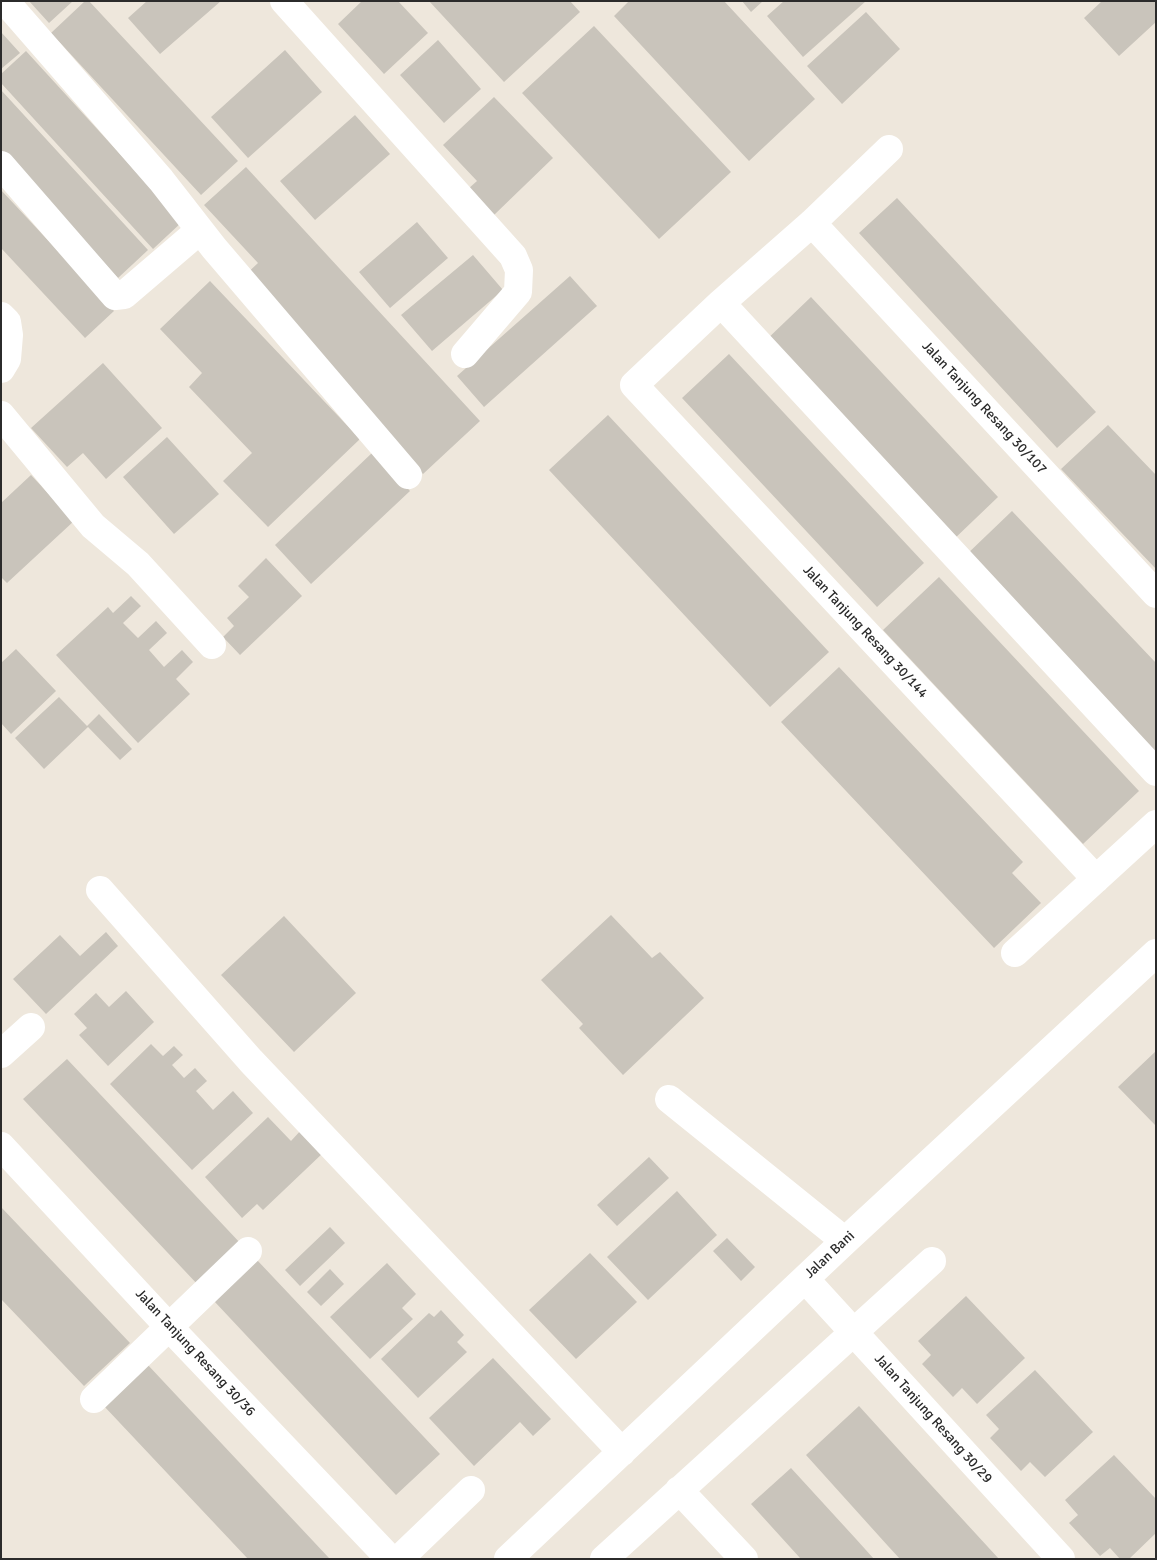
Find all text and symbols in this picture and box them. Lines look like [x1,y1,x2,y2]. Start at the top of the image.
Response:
street label: Jalan Tanjung Resang 30/107 [918,338,1050,478]
street label: Jalan Tanjung Resang 30/144 [799,562,931,702]
street label: Jalan Bani [802,1228,858,1282]
street label: Jalan Tanjung Resang 30/36 [132,1286,258,1420]
street label: Jalan Tanjung Resang 30/29 [871,1351,995,1487]

